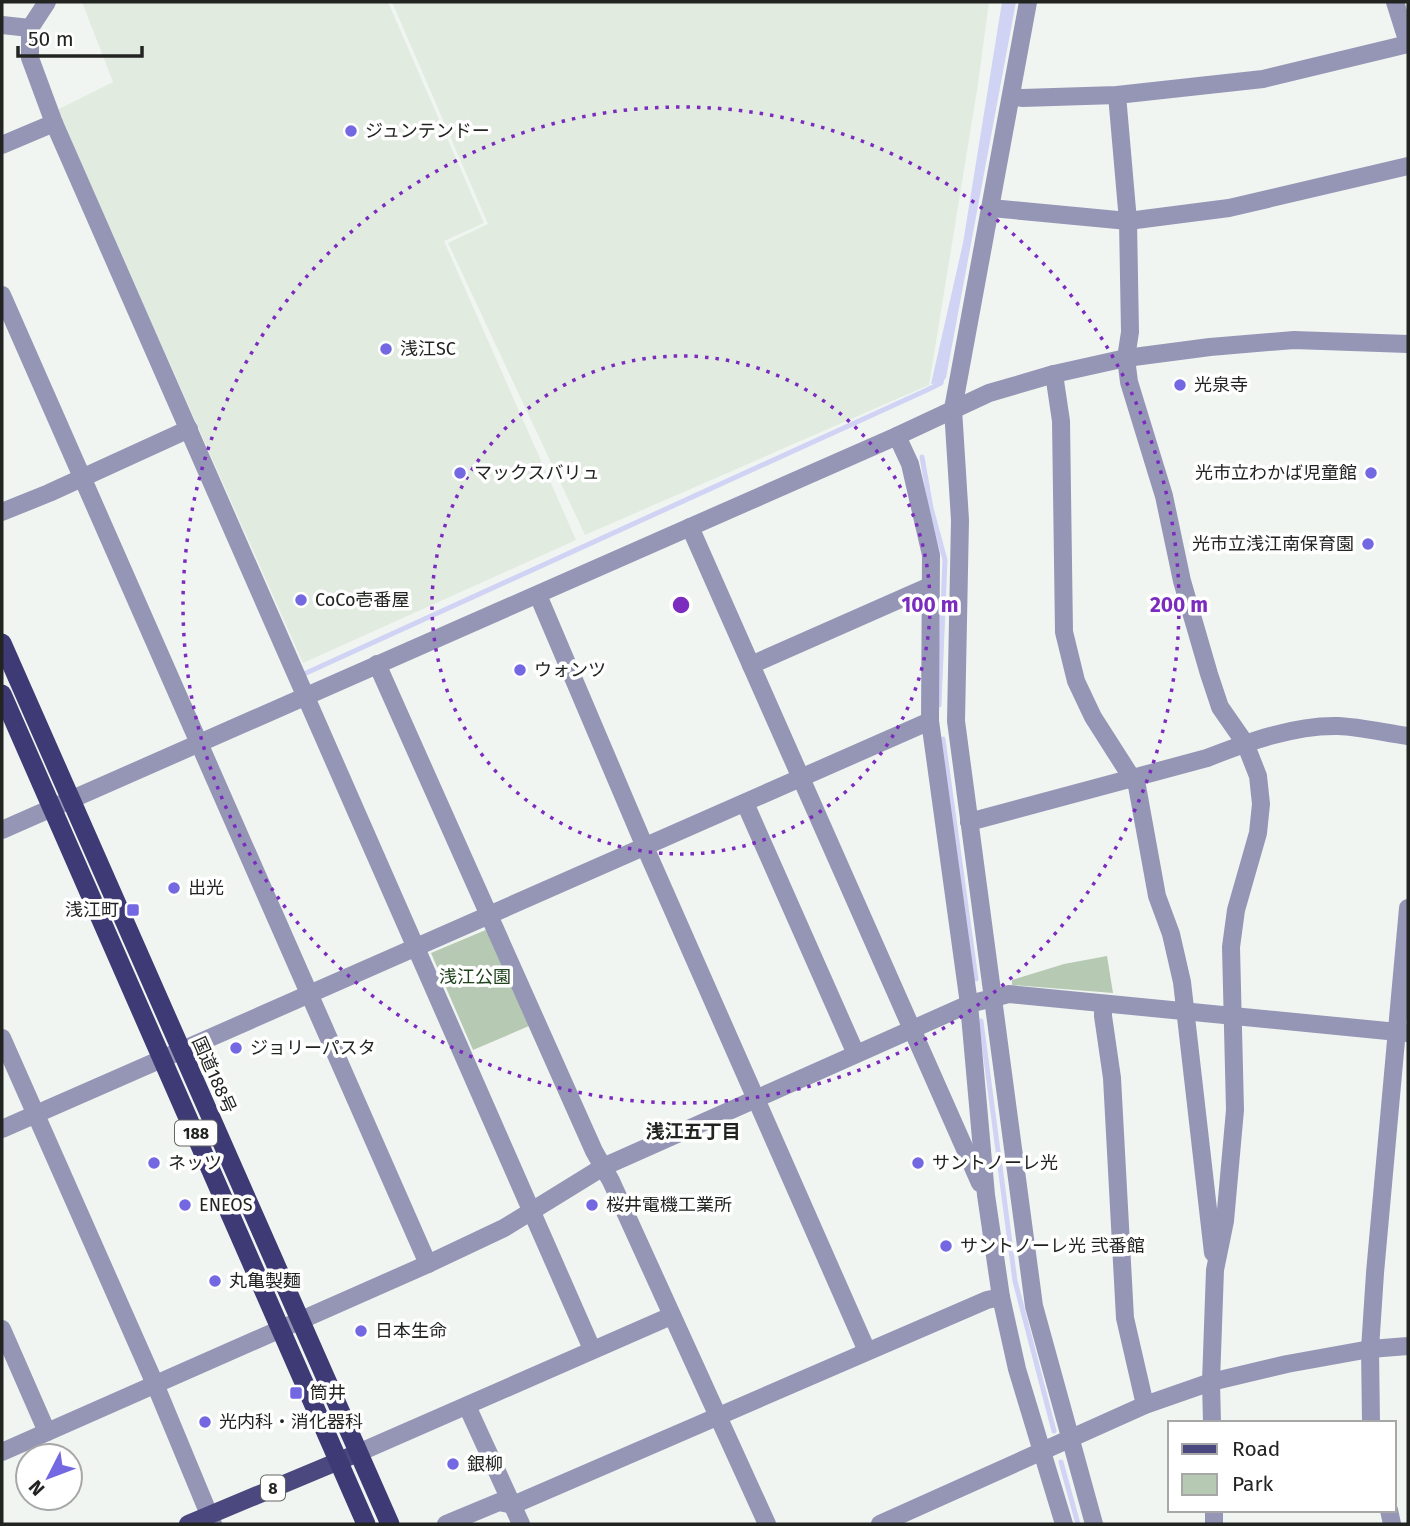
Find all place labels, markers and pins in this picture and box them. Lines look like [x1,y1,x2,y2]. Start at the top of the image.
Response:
place label: ジュンテンドー [365,120,490,142]
marker: ジュンテンドー [343,123,359,139]
place label: 浅江SC [400,338,456,360]
marker: 浅江SC [378,341,394,357]
place label: 光泉寺 [1194,374,1248,396]
marker: 光泉寺 [1172,377,1188,393]
place label: マックスバリュ [474,462,599,484]
place label: 光市立わかば児童館 [1195,462,1357,484]
marker: マックスバリュ [452,465,468,481]
marker: 光市立わかば児童館 [1363,465,1379,481]
place label: 光市立浅江南保育園 [1192,533,1354,555]
marker: 光市立浅江南保育園 [1360,536,1376,552]
place label: CoCo壱番屋 [315,589,409,611]
marker: CoCo壱番屋 [293,592,309,608]
centre of rings [669,593,693,617]
place label: ウォンツ [534,659,606,681]
marker: ウォンツ [512,662,528,678]
place label: 出光 [188,877,224,899]
marker: 出光 [166,880,182,896]
place label: 浅江町 [65,899,119,921]
marker: 浅江町 [125,902,141,918]
place label: ジョリーパスタ [250,1037,376,1059]
marker: ジョリーパスタ [228,1040,244,1056]
place label: ネッツ [168,1152,222,1174]
place label: サントノーレ光 [932,1152,1058,1174]
marker: ネッツ [146,1155,162,1171]
marker: サントノーレ光 [910,1155,926,1171]
place label: ENEOS [199,1194,253,1216]
place label: 桜井電機工業所 [606,1194,732,1216]
marker: ENEOS [177,1197,193,1213]
marker: 桜井電機工業所 [584,1197,600,1213]
place label: サントノーレ光 弐番館 [960,1235,1145,1257]
marker: サントノーレ光 弐番館 [938,1238,954,1254]
place label: 丸亀製麺 [229,1270,301,1292]
marker: 丸亀製麺 [207,1273,223,1289]
place label: 日本生命 [375,1320,447,1342]
marker: 日本生命 [353,1323,369,1339]
place label: 筒井 [310,1382,346,1404]
marker: 筒井 [288,1385,304,1401]
place label: 光内科・消化器科 [219,1411,363,1433]
marker: 光内科・消化器科 [197,1414,213,1430]
place label: 銀柳 [467,1453,503,1475]
marker: 銀柳 [445,1456,461,1472]

